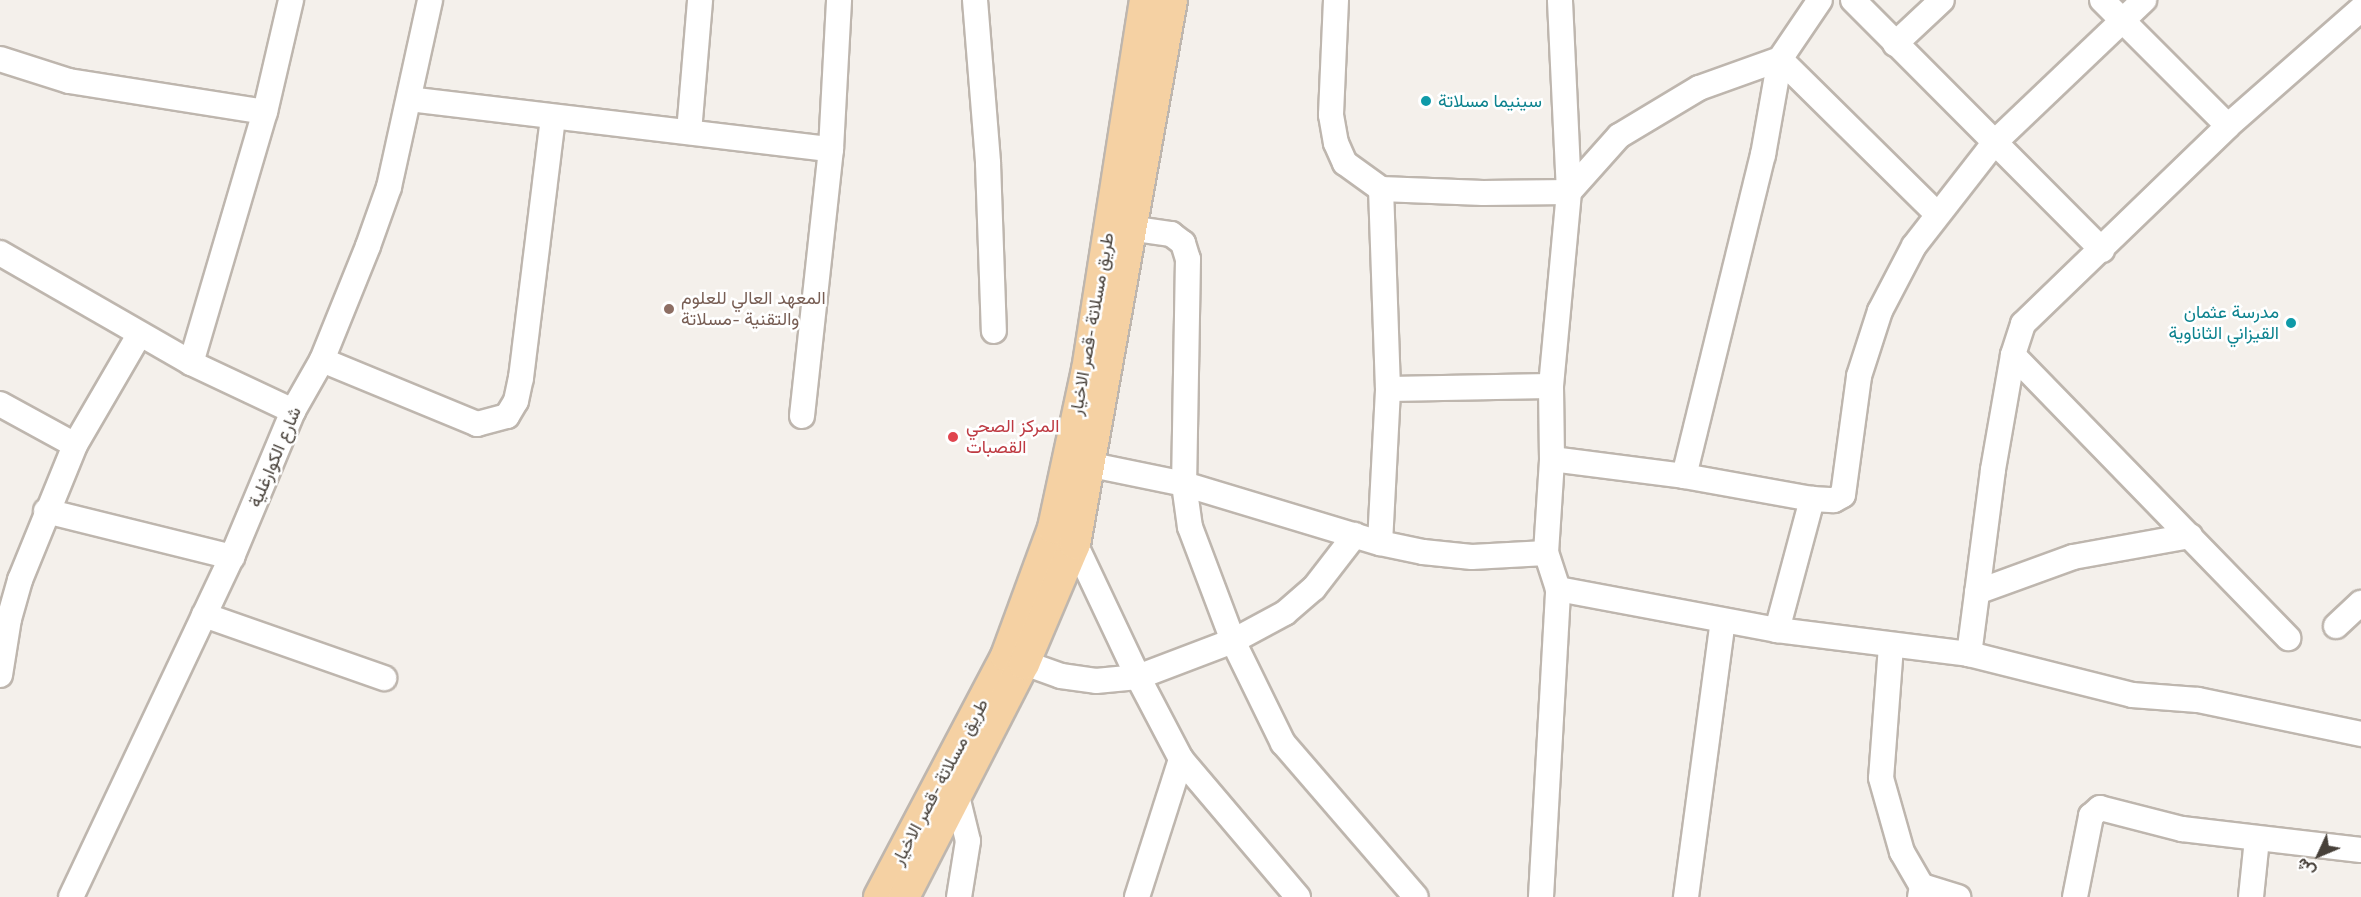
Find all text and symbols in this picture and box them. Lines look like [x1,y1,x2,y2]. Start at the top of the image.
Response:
place label: سينيما مسلاتة [1438,90,1542,112]
marker: سينيما مسلاتة [1419,94,1433,108]
street label: طريق مسلاتة -قصر الاخيار [1065,231,1119,417]
place label: المعهد العالي للعلوم والتقنية -مسلاتة [681,288,826,330]
marker: المعهد العالي للعلوم والتقنية -مسلاتة [662,302,676,316]
place label: مدرسة عثمان القيزاني الثاناوية [2168,302,2279,344]
marker: مدرسة عثمان القيزاني الثاناوية [2284,316,2298,330]
street label: شارع الكوارغلية [244,403,306,511]
place label: المركز الصحي القصبات [966,416,1059,458]
marker: المركز الصحي القصبات [944,428,962,446]
street label: طريق مسلاتة -قصر الاخيار [887,695,993,869]
north arrow [2289,825,2349,885]
text: ش [2291,854,2320,882]

